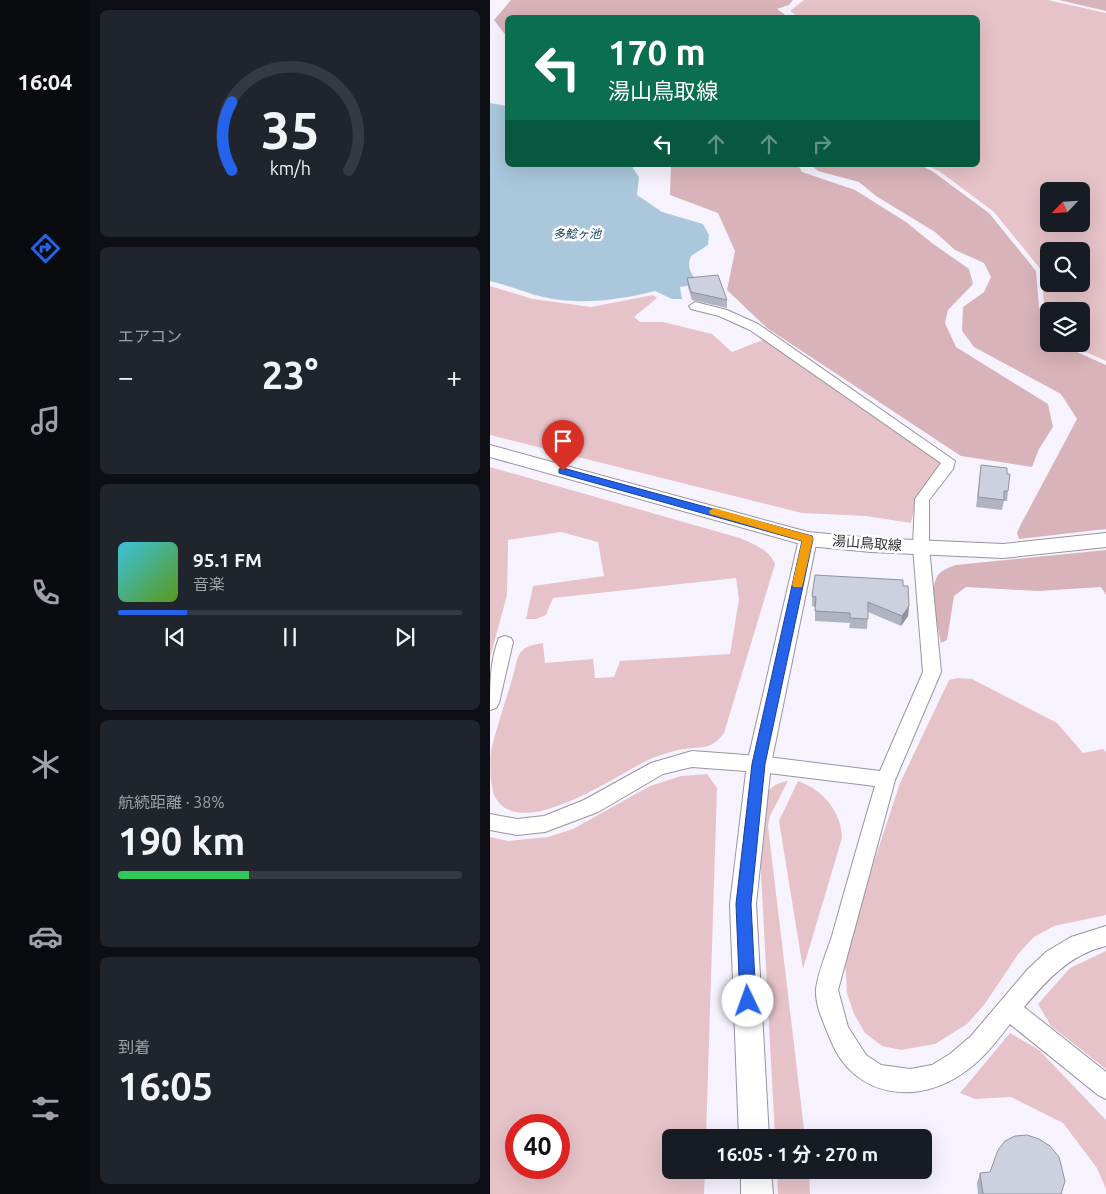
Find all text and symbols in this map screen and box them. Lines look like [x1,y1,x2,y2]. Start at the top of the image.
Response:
text: 170 m [608,32,706,72]
icon: left [525,35,590,100]
text: 16:04 [17,69,73,94]
text: 湯山鳥取線 [608,78,718,103]
text: 35 [261,101,319,159]
icon: left [649,130,677,158]
icon: ahead [702,130,730,158]
icon: ahead [755,130,783,158]
icon: right [808,130,836,158]
text: km/h [269,158,311,178]
north arrow [1040,182,1090,232]
map controls [1040,182,1090,352]
water label: 多鯰ヶ池 [553,227,602,240]
icon: directions [28,231,63,266]
button: search [1040,242,1090,292]
button: layers [1040,302,1090,352]
text: エアコン [118,327,182,345]
text: 23° [262,354,318,396]
text: − [118,361,134,392]
text: + [446,361,462,392]
icon: music [28,403,63,438]
pin [542,420,584,471]
icon: arrive [549,427,577,455]
street label: 湯山鳥取線 [832,533,902,553]
text: 95.1 FM [193,549,262,571]
icon: phone [28,575,63,610]
text: 音楽 [193,575,225,593]
icon: previous [161,623,189,651]
icon: pause [276,623,304,651]
icon: next [391,623,419,651]
icon: climate [28,747,63,782]
text: 航続距離 · 38% [118,793,225,811]
text: 190 km [118,820,245,862]
icon: car [28,919,63,954]
position arrow [721,974,773,1026]
text: 到着 [118,1038,150,1056]
text: 16:05 [118,1065,213,1107]
icon: filters [28,1091,63,1126]
speed limit sign: 40 [505,1114,570,1179]
text: 16:05 · 1 分 · 270 m [716,1143,878,1165]

